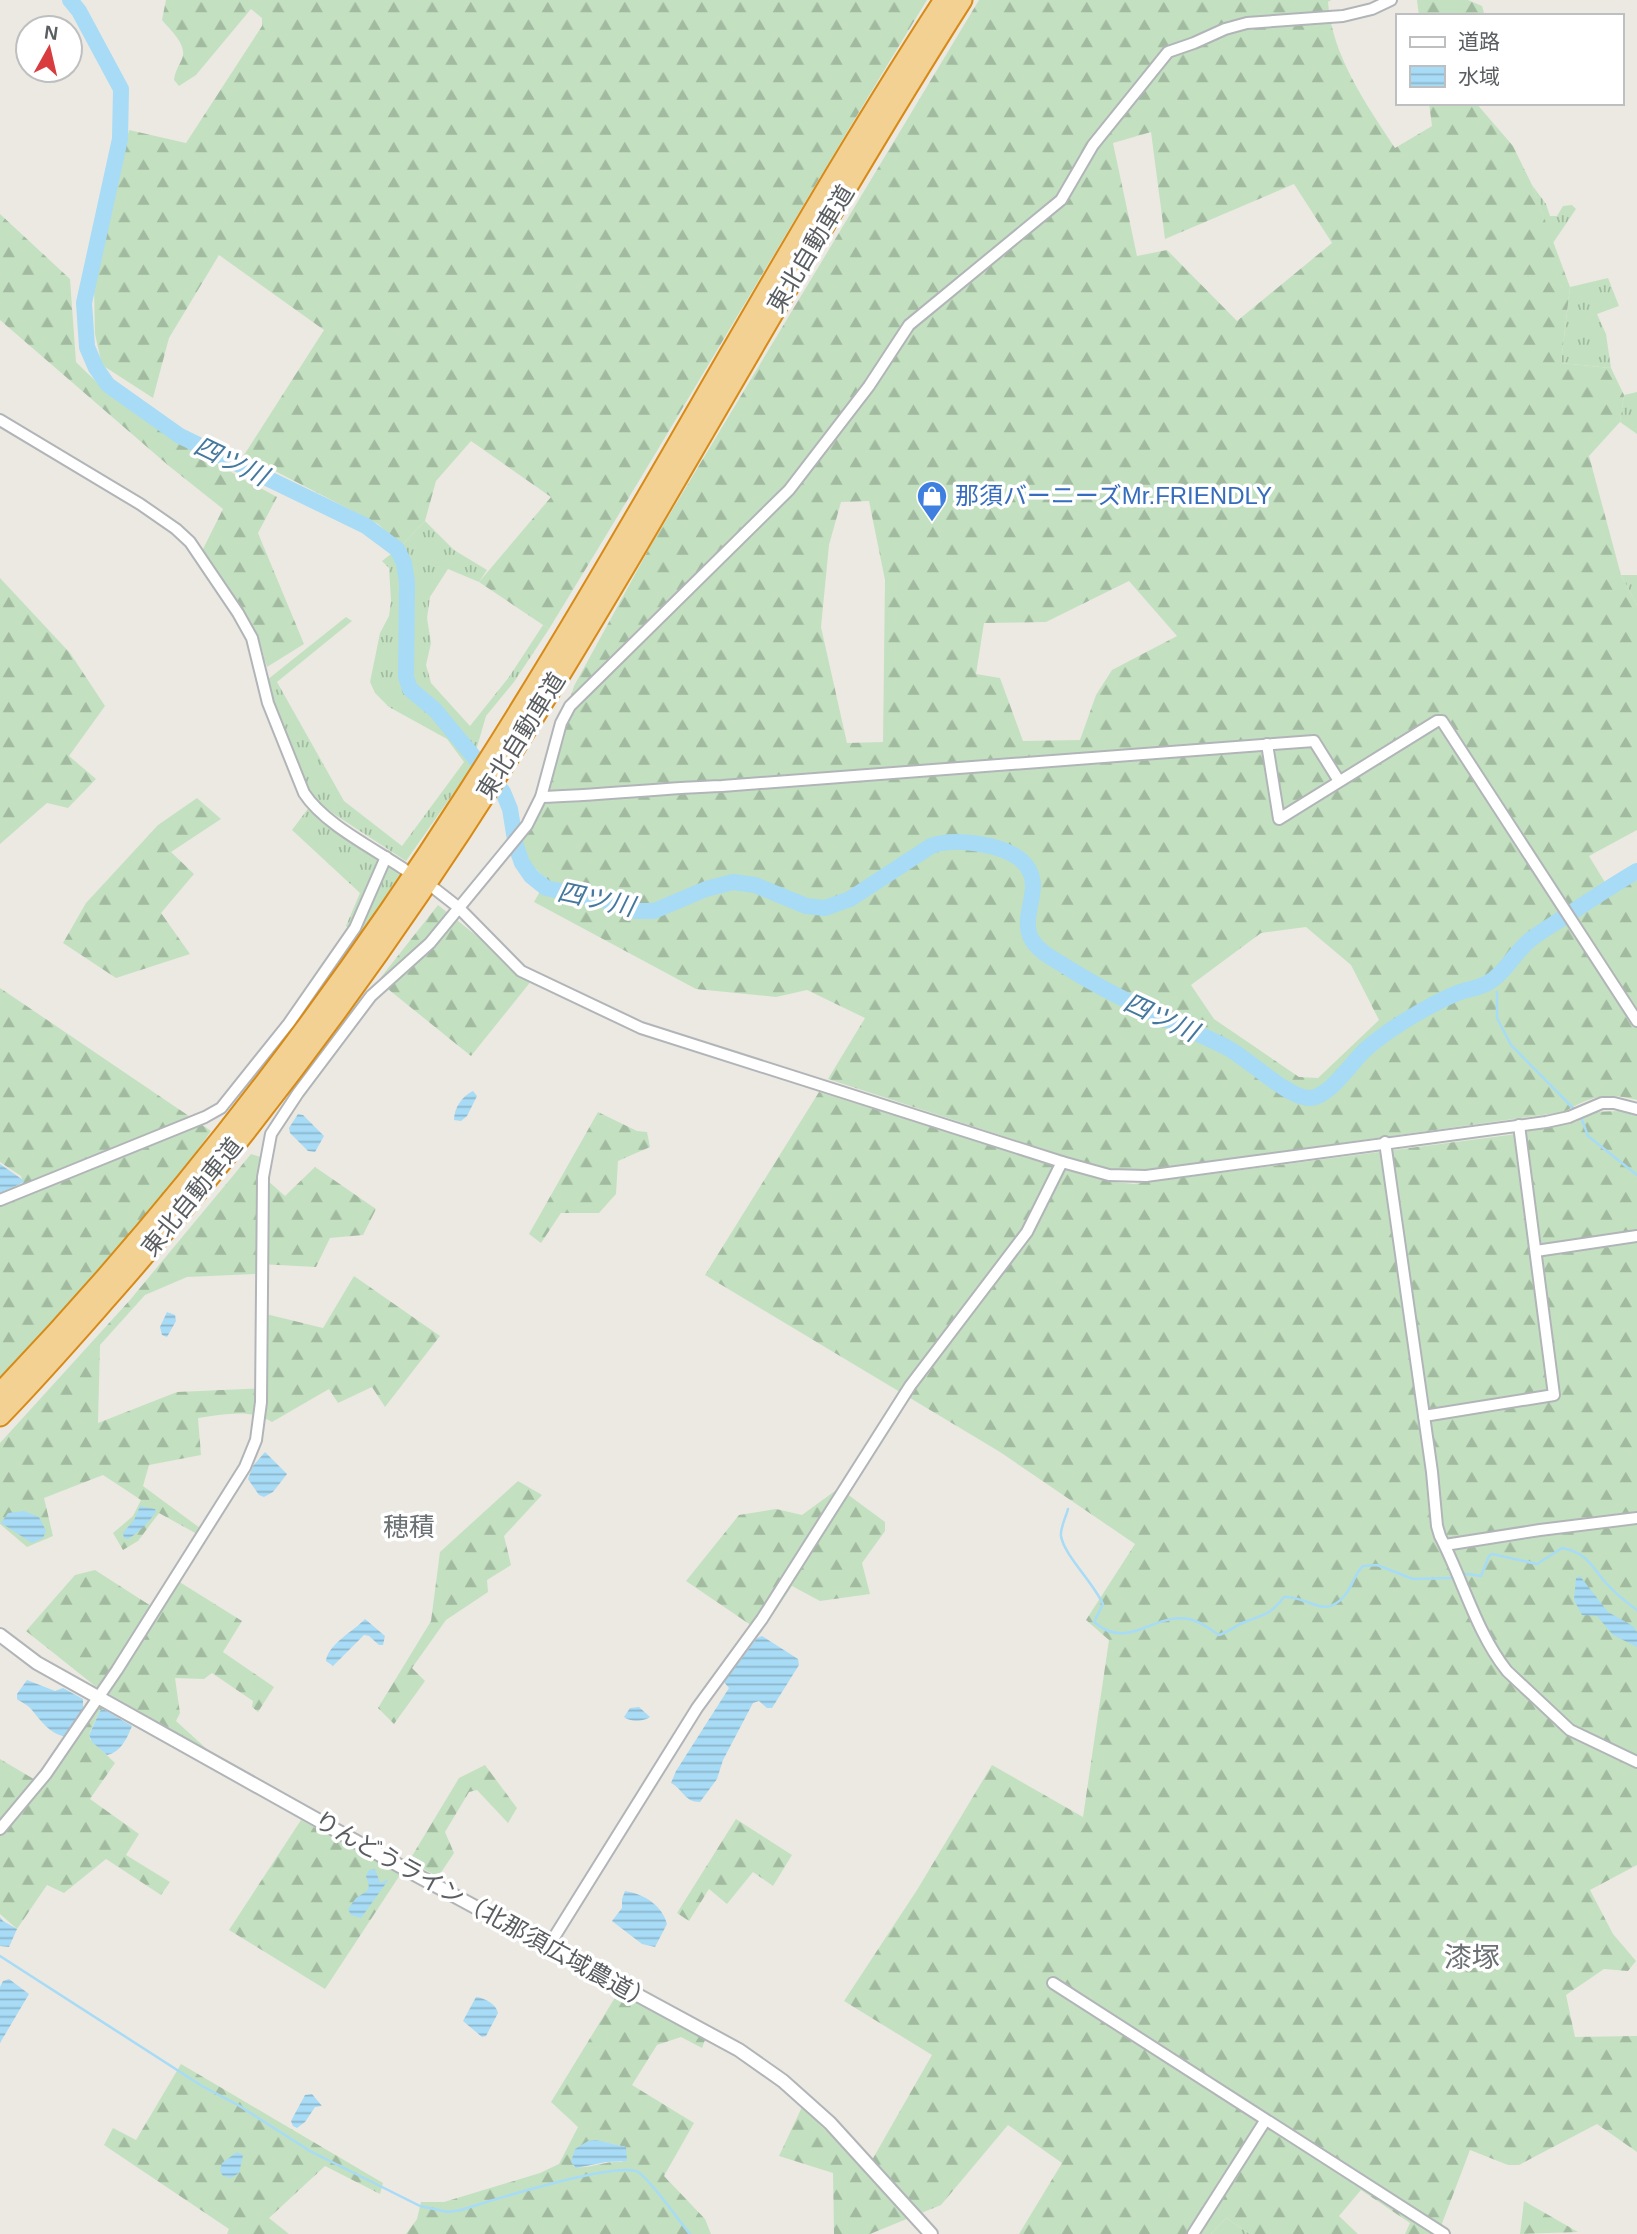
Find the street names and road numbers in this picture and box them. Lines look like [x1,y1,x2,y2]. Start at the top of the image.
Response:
street label: 東北自動車道 [762,180,859,317]
street label: 東北自動車道 [471,668,570,804]
street label: 東北自動車道 [136,1132,247,1261]
street label: りんどうライン（北那須広域農道） [310,1806,658,2015]

